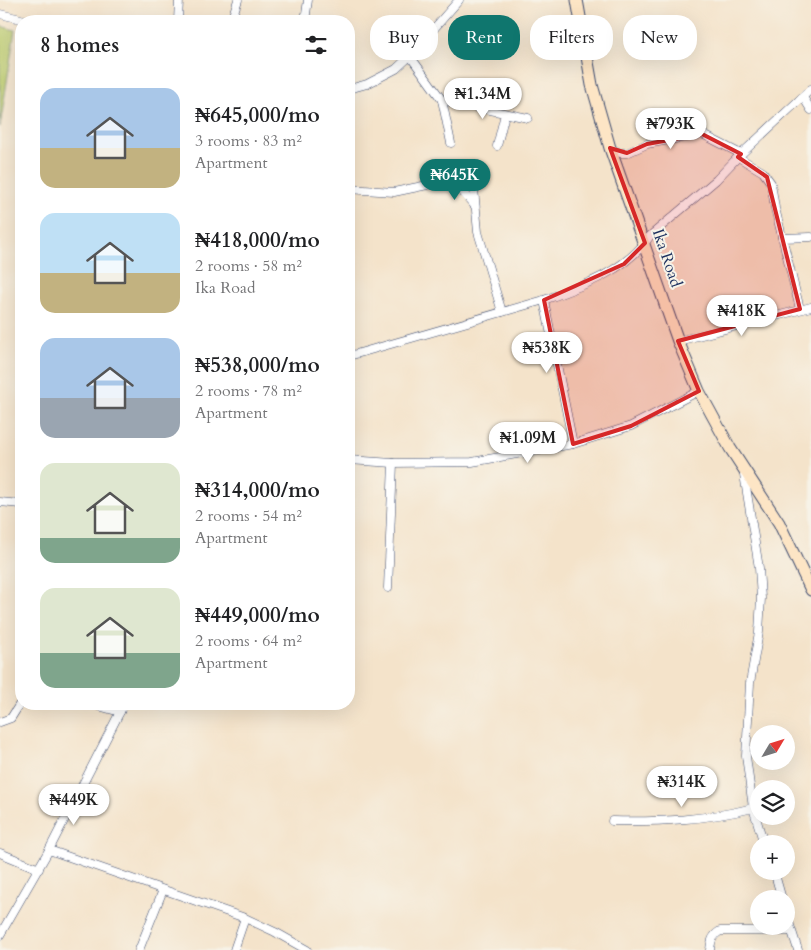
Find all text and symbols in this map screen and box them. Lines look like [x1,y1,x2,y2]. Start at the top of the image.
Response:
chip: Buy [370,15,438,60]
chip: Rent [448,15,520,60]
chip: Filters [530,15,613,60]
chip: New [623,15,697,60]
text: 8 homes [40,31,119,60]
icon: filters [302,31,330,59]
pin: ₦1.34M [442,78,524,120]
text: ₦1.34M [455,83,511,105]
text: ₦645,000/mo [195,101,320,130]
icon: home [80,108,140,168]
pin: ₦793K [636,108,706,150]
text: ₦793K [646,113,696,135]
text: 3 rooms · 83 m² [195,130,302,152]
text: Apartment [195,152,268,174]
pin: ₦645K [420,158,490,201]
text: ₦645K [430,164,480,186]
text: ₦418,000/mo [195,226,320,255]
street label: Ika Road [647,226,687,291]
icon: home [80,233,140,293]
text: 2 rooms · 58 m² [195,255,302,277]
text: Ika Road [195,277,255,299]
pin: ₦418K [707,294,777,337]
text: ₦418K [717,300,767,322]
pin: ₦538K [512,332,582,374]
text: ₦538K [522,337,572,359]
text: ₦538,000/mo [195,351,320,380]
icon: home [80,358,140,418]
text: 2 rooms · 78 m² [195,380,302,402]
text: Apartment [195,402,268,424]
pin: ₦1.09M [487,422,569,464]
text: ₦1.09M [500,427,556,449]
text: ₦314,000/mo [195,476,320,505]
icon: home [80,483,140,543]
text: 2 rooms · 54 m² [195,505,302,527]
text: Apartment [195,527,268,549]
text: ₦449,000/mo [195,601,320,630]
icon: home [80,608,140,668]
text: 2 rooms · 64 m² [195,630,302,652]
text: Apartment [195,652,268,674]
north arrow [750,725,795,770]
map controls [750,725,795,935]
pin: ₦314K [647,766,717,808]
text: ₦314K [657,771,707,793]
button: layers [750,780,795,825]
pin: ₦449K [39,784,109,826]
text: ₦449K [49,789,99,811]
button: + [750,835,795,880]
button: − [750,890,795,935]

